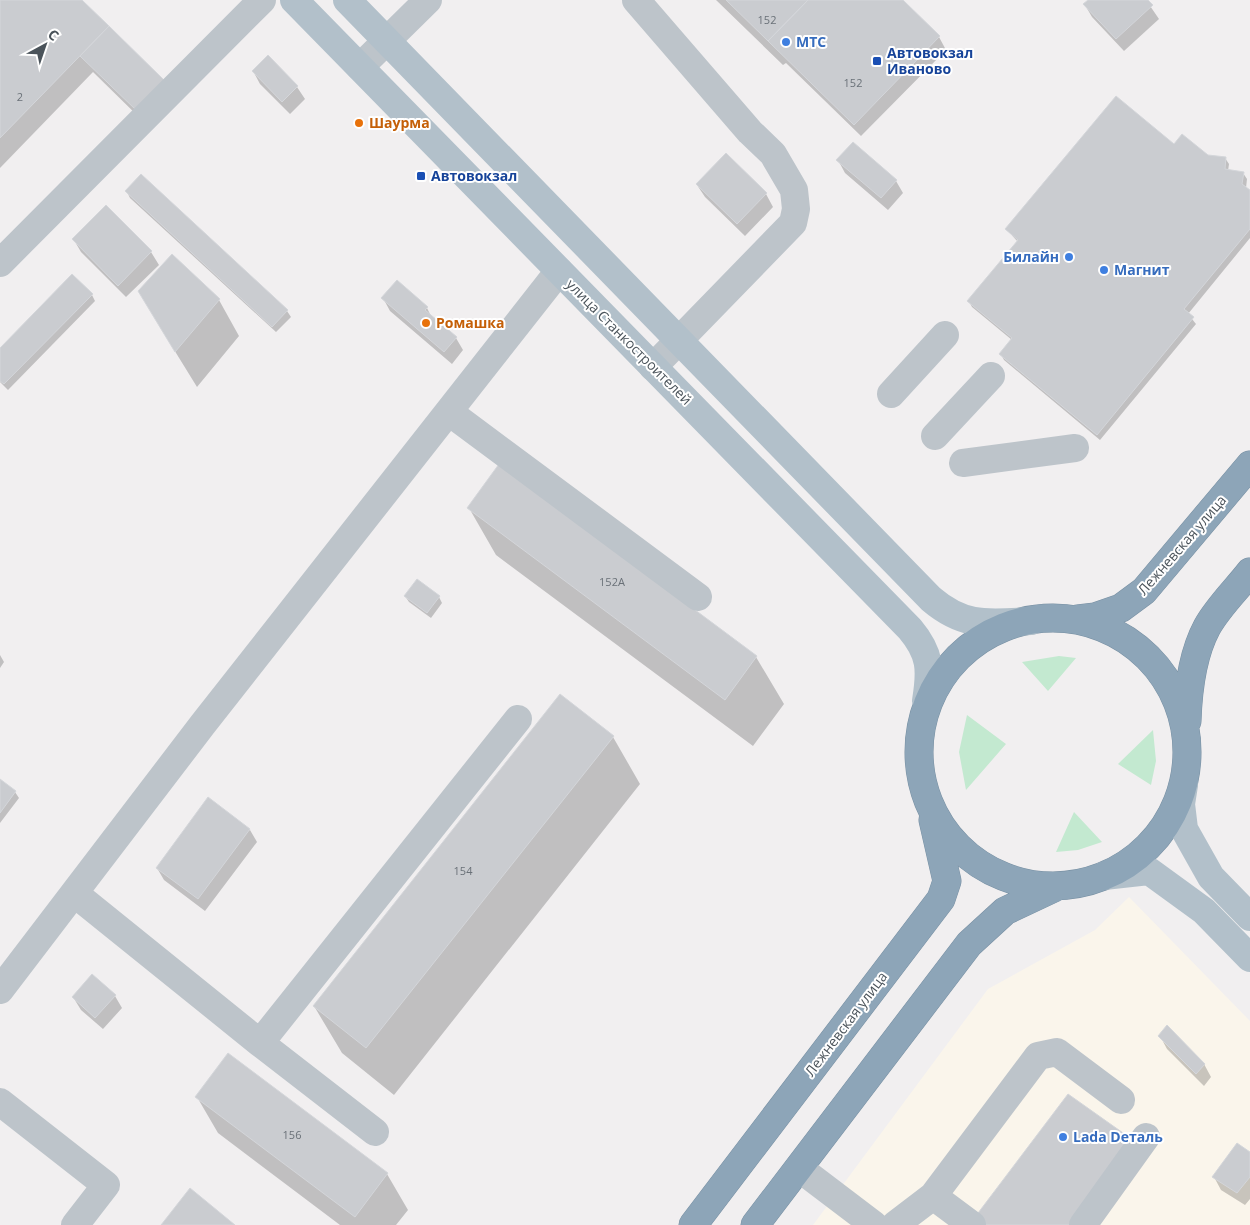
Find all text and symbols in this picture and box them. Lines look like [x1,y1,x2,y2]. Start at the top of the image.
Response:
house number: 152 [758,12,776,27]
north arrow [20,20,70,70]
text: С [44,25,63,45]
place label: МТС [796,32,826,51]
marker: МТС [780,36,792,48]
place label: Автовокзал Иваново [887,43,973,78]
marker: Автовокзал Иваново [871,55,883,67]
house number: 152 [844,75,862,90]
house number: 2 [17,89,23,104]
place label: Шаурма [369,113,430,132]
marker: Шаурма [353,117,365,129]
place label: Автовокзал [431,166,517,185]
marker: Автовокзал [415,170,427,182]
place label: Билайн [1003,247,1059,266]
marker: Билайн [1063,251,1075,263]
place label: Магнит [1114,260,1170,279]
marker: Магнит [1098,264,1110,276]
street label: улица Станкостроителей [562,275,696,409]
place label: Ромашка [436,313,504,332]
marker: Ромашка [420,317,432,329]
street label: Лежневская улица [1133,491,1230,599]
house number: 152А [599,574,625,589]
house number: 154 [454,863,473,878]
street label: Лежневская улица [800,968,891,1080]
house number: 156 [283,1127,301,1142]
place label: Lada Dеталь [1073,1127,1163,1146]
marker: Lada Dеталь [1057,1131,1069,1143]

